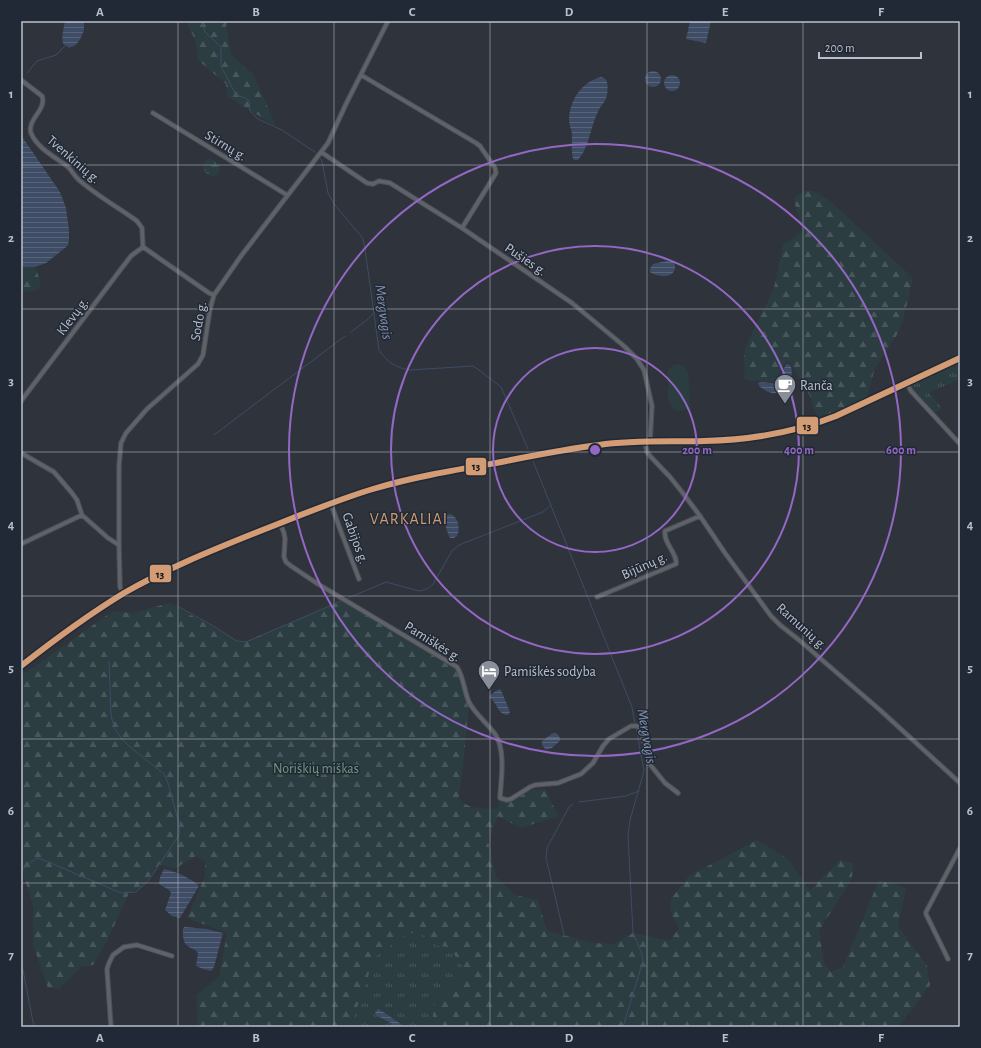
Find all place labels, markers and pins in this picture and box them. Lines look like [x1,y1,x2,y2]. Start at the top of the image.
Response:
cafe icon: Ranča [772,372,798,405]
place label: Ranča [800,379,833,393]
centre of rings [588,443,602,457]
hotel icon: Pamiškės sodyba [476,658,502,691]
place label: Pamiškės sodyba [504,665,597,679]

